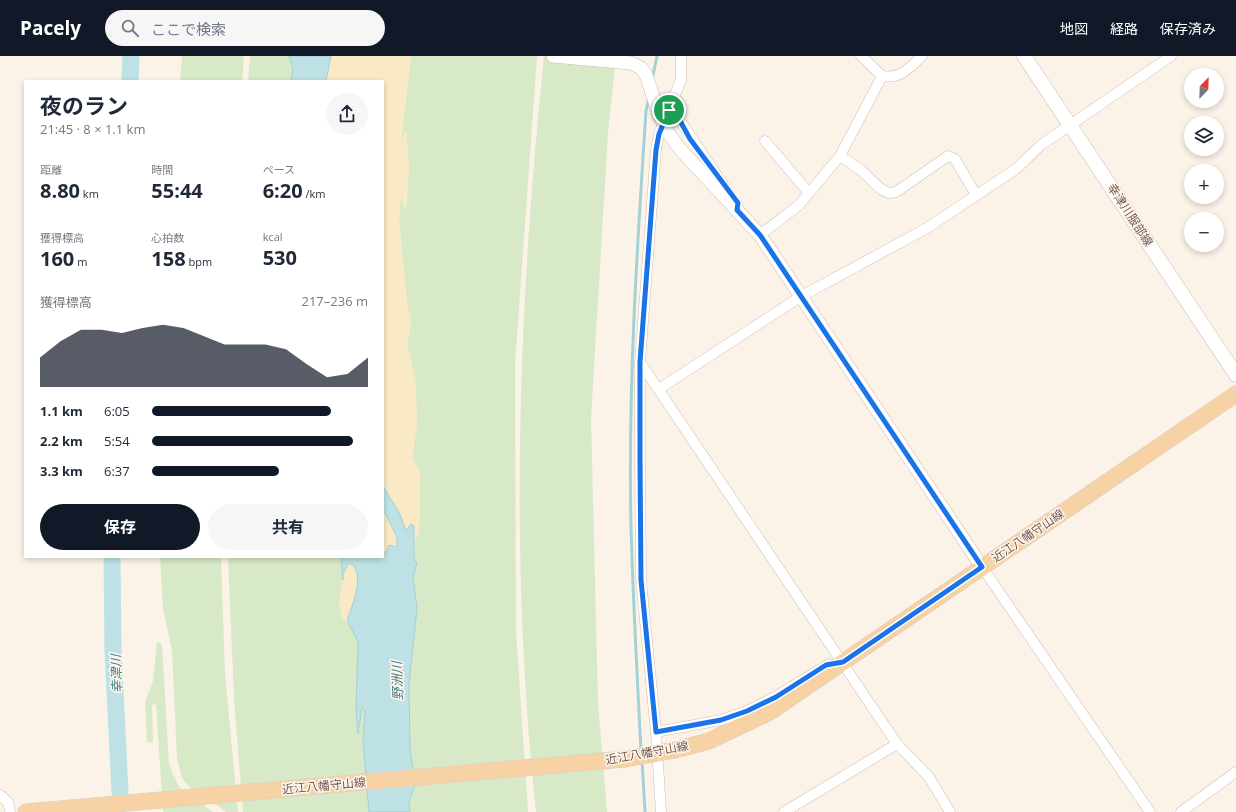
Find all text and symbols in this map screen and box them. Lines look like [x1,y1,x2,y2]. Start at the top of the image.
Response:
search box [105,10,385,46]
text: Pacely [20,15,81,41]
icon: search [119,17,141,39]
text: ここで検索 [151,19,226,39]
text: 地図 [1060,19,1088,38]
text: 経路 [1110,19,1138,38]
text: 保存済み [1160,19,1216,38]
north arrow [1184,68,1224,108]
map controls [1184,68,1224,252]
text: 夜のラン [40,90,128,120]
button: share [326,93,368,135]
pin [652,93,686,127]
icon: arrive [658,99,680,121]
button: layers [1184,116,1224,156]
text: 21:45 · 8 × 1.1 km [40,120,145,138]
text: 距離 [40,162,62,177]
text: 時間 [151,162,173,177]
text: ペース [263,162,295,177]
button: + [1184,164,1224,204]
text: 8.80 [40,177,80,204]
text: 55:44 [151,177,203,204]
text: 6:20 [263,177,303,204]
street label: 幸津川服部線 [1104,180,1157,250]
text: km [80,186,99,201]
text: /km [303,186,326,201]
button: − [1184,212,1224,252]
text: kcal [263,229,283,244]
text: 獲得標高 [40,230,84,245]
text: 心拍数 [151,230,184,245]
text: 530 [263,244,297,271]
text: 160 [40,245,74,272]
text: 158 [151,245,186,272]
text: m [74,254,87,269]
text: bpm [186,254,212,269]
text: 217–236 m [301,292,368,310]
text: 獲得標高 [40,293,92,311]
text: 1.1 km [40,402,83,420]
text: 6:05 [104,402,130,420]
text: 2.2 km [40,432,83,450]
text: 5:54 [104,432,130,450]
text: 3.3 km [40,462,83,480]
text: 6:37 [104,462,130,480]
button: 保存 [40,504,200,550]
button: 共有 [208,504,368,550]
street label: 近江八幡守山線 [988,505,1067,566]
water label: 幸津川 [106,652,126,694]
water label: 野洲川 [387,659,407,701]
street label: 近江八幡守山線 [604,737,690,768]
street label: 近江八幡守山線 [281,773,367,798]

